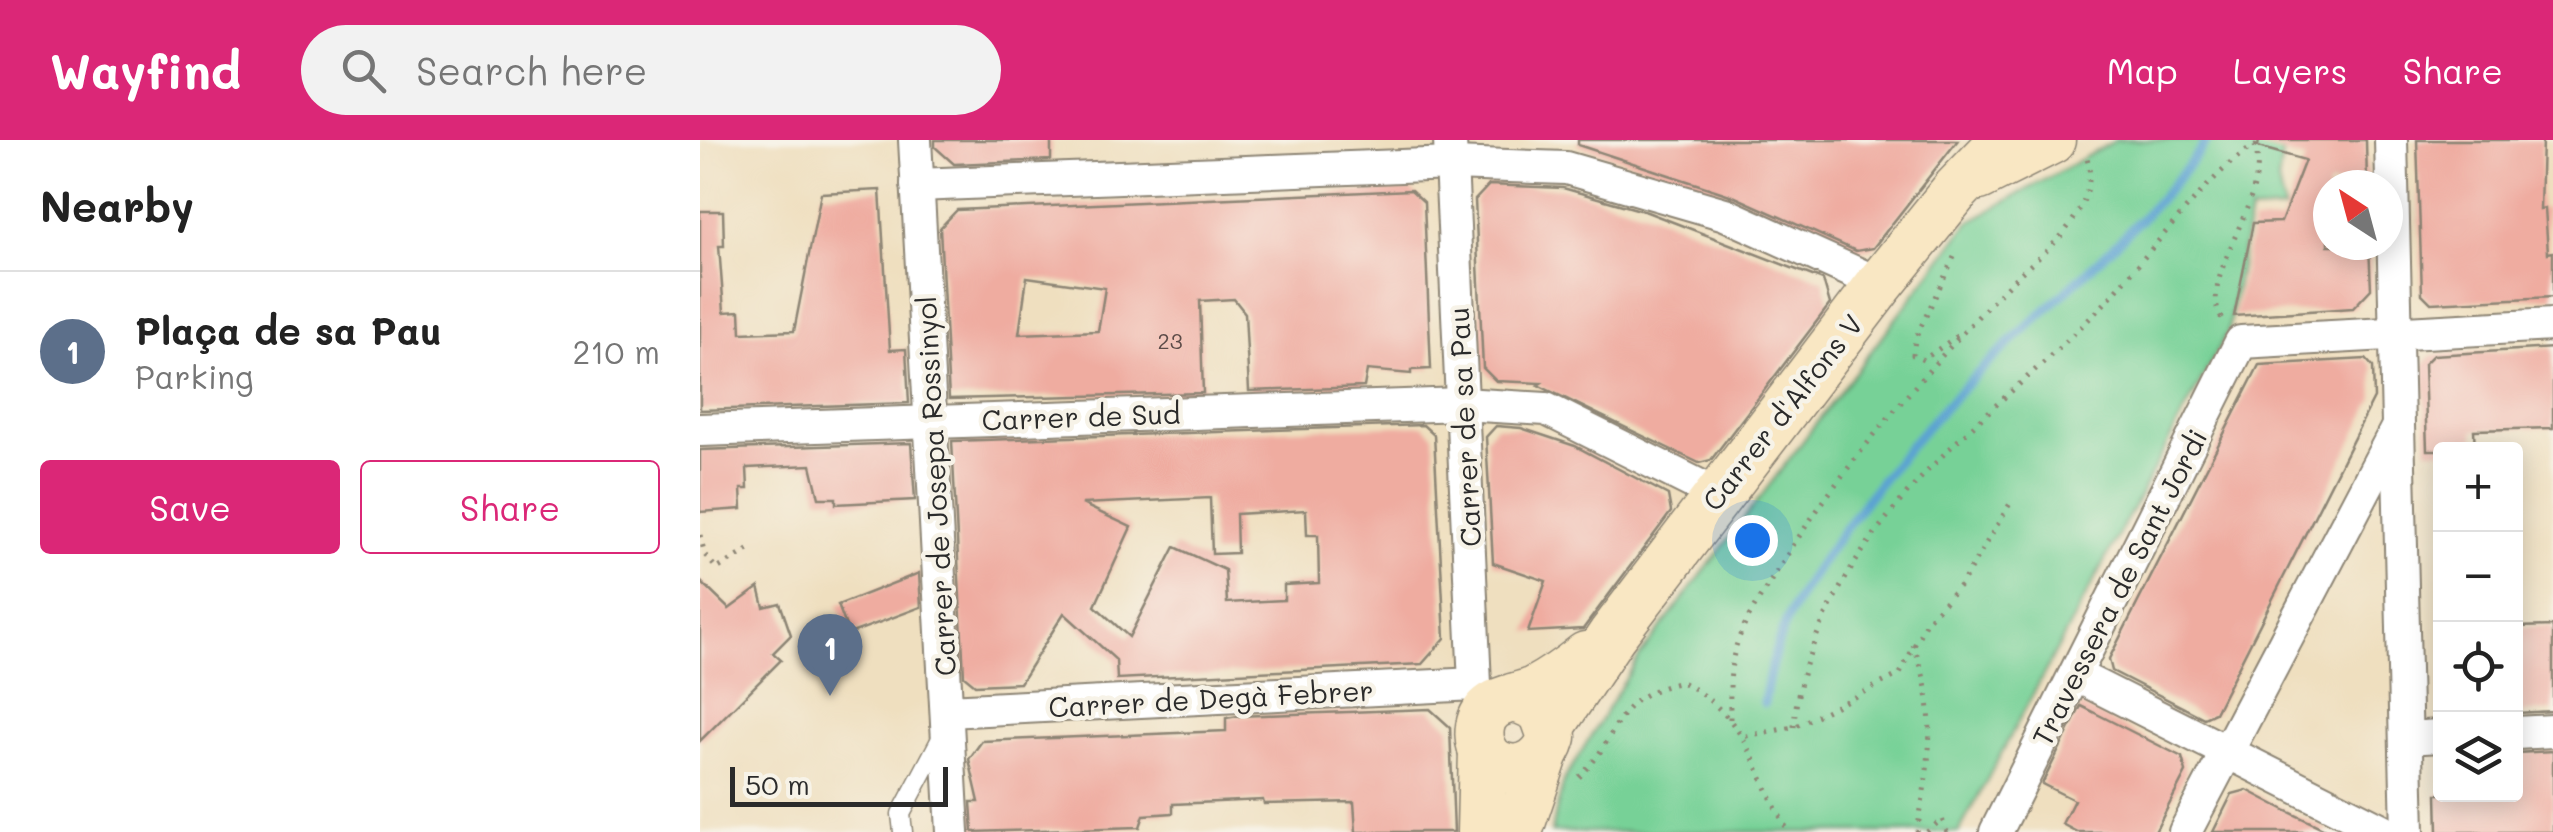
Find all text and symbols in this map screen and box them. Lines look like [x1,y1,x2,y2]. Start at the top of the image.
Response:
search box [301,25,1001,115]
text: Wayfind [50,39,241,101]
icon: search [336,43,391,98]
text: Search here [416,45,647,95]
text: Map [2106,47,2178,93]
text: Layers [2233,47,2348,93]
text: Share [2403,47,2503,93]
north arrow [2313,170,2403,260]
text: Nearby [40,178,194,233]
street label: Carrer de Josepa Rossinyol [907,295,963,677]
text: Plaça de sa Pau [135,305,442,355]
street label: Carrer de sa Pau [1440,306,1488,548]
street label: Carrer d'Alfons V [1694,306,1870,518]
house number: 23 [1157,326,1183,355]
text: 1 [65,330,80,372]
text: 210 m [572,330,660,372]
text: Parking [135,355,254,397]
street label: Carrer de Sud [981,395,1181,437]
street label: Travessera de Sant Jordi [2023,423,2215,751]
map controls [2433,442,2523,802]
button: + [2433,442,2523,532]
button: Save [40,460,340,554]
button: Share [360,460,660,554]
your location [1727,515,1778,566]
button: − [2433,532,2523,622]
pin: 1 [798,614,862,696]
button: locate [2433,622,2523,712]
street label: Carrer de Degà Febrer [1048,672,1374,724]
button: layers [2433,712,2523,802]
scale bar [730,762,948,806]
text: 50 m [745,766,810,802]

